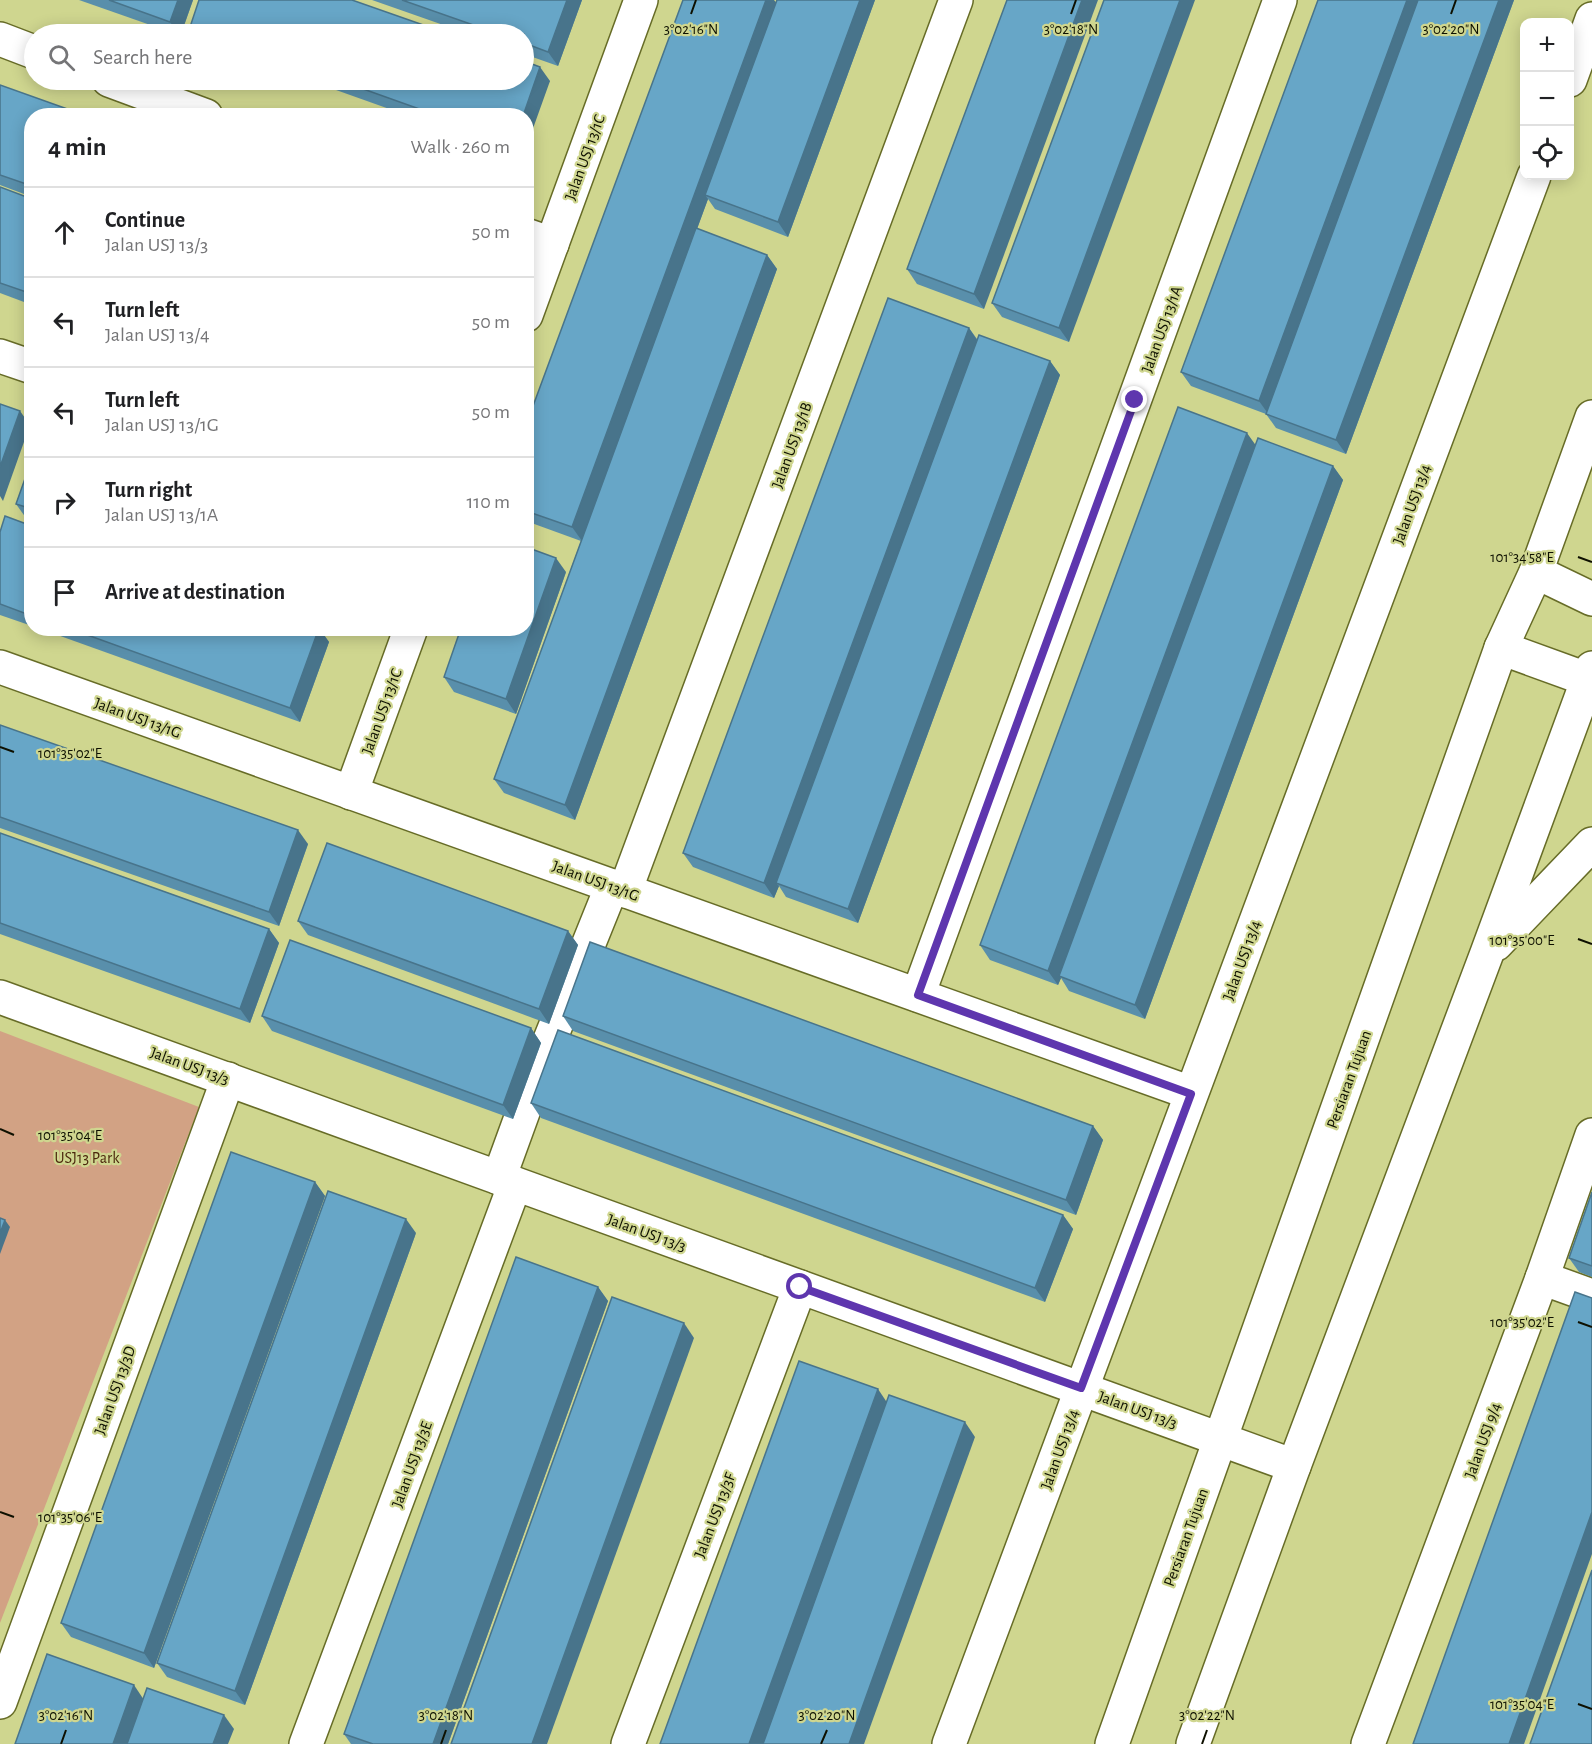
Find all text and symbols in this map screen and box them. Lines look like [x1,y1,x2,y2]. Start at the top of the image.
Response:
map controls [1520,18,1574,180]
button: + [1520,18,1574,72]
text: 3°02'16"N [664,22,718,37]
text: 3°02'18"N [1044,22,1098,37]
text: 3°02'20"N [1422,22,1480,37]
search box [24,24,534,90]
icon: search [45,41,78,74]
text: Search here [93,46,192,68]
button: − [1520,72,1574,126]
street label: Jalan USJ 13/1C [562,112,608,202]
button: locate [1520,126,1574,180]
text: 4 min [48,134,107,160]
text: Walk · 260 m [410,137,510,157]
text: Continue [105,209,185,231]
icon: ahead [48,216,81,249]
text: 50 m [472,222,510,242]
text: Jalan USJ 13/3 [105,235,208,255]
street label: Jalan USJ 13/1A [1139,284,1185,375]
text: Turn left [105,299,179,321]
icon: left [48,306,81,339]
text: 50 m [472,312,510,332]
text: Jalan USJ 13/4 [105,325,210,345]
route end [1121,386,1147,412]
text: Turn left [105,389,179,411]
icon: left [48,396,81,429]
street label: Jalan USJ 13/1B [769,400,815,490]
text: 50 m [472,402,510,422]
text: Jalan USJ 13/1G [105,415,219,435]
street label: Jalan USJ 13/4 [1390,462,1434,546]
text: Turn right [105,479,192,501]
icon: right [48,486,81,519]
text: 110 m [466,492,510,512]
text: Jalan USJ 13/1A [105,505,218,525]
text: 101°34'58"E [1490,550,1554,565]
icon: arrive [48,576,81,609]
text: Arrive at destination [105,581,285,603]
street label: Jalan USJ 13/1C [359,666,405,756]
street label: Jalan USJ 13/1G [92,695,183,741]
text: 101°35'02"E [38,746,102,761]
street label: Jalan USJ 13/1G [550,858,641,904]
street label: Jalan USJ 13/4 [1220,918,1264,1002]
text: 101°35'00"E [1490,933,1554,948]
street label: Persiaran Tujuan [1324,1028,1375,1131]
street label: Jalan USJ 13/3 [148,1044,231,1088]
text: 101°35'04"E [38,1128,102,1143]
park label: USJ13 Park [55,1150,120,1166]
street label: Jalan USJ 13/3 [605,1211,688,1255]
route start [786,1273,812,1299]
text: 101°35'02"E [1490,1315,1554,1330]
street label: Jalan USJ 13/3D [92,1344,138,1437]
street label: Jalan USJ 13/3 [1096,1388,1179,1432]
street label: Jalan USJ 9/4 [1462,1400,1504,1480]
street label: Jalan USJ 13/4 [1038,1407,1082,1491]
street label: Jalan USJ 13/3E [389,1419,435,1509]
street label: Jalan USJ 13/3F [691,1470,739,1560]
street label: Persiaran Tujuan [1161,1486,1212,1589]
text: 101°35'06"E [38,1510,102,1525]
text: 101°35'04"E [1490,1697,1554,1712]
text: 3°02'16"N [39,1708,93,1723]
text: 3°02'18"N [419,1708,473,1723]
text: 3°02'20"N [798,1708,856,1723]
text: 3°02'22"N [1179,1708,1235,1723]

